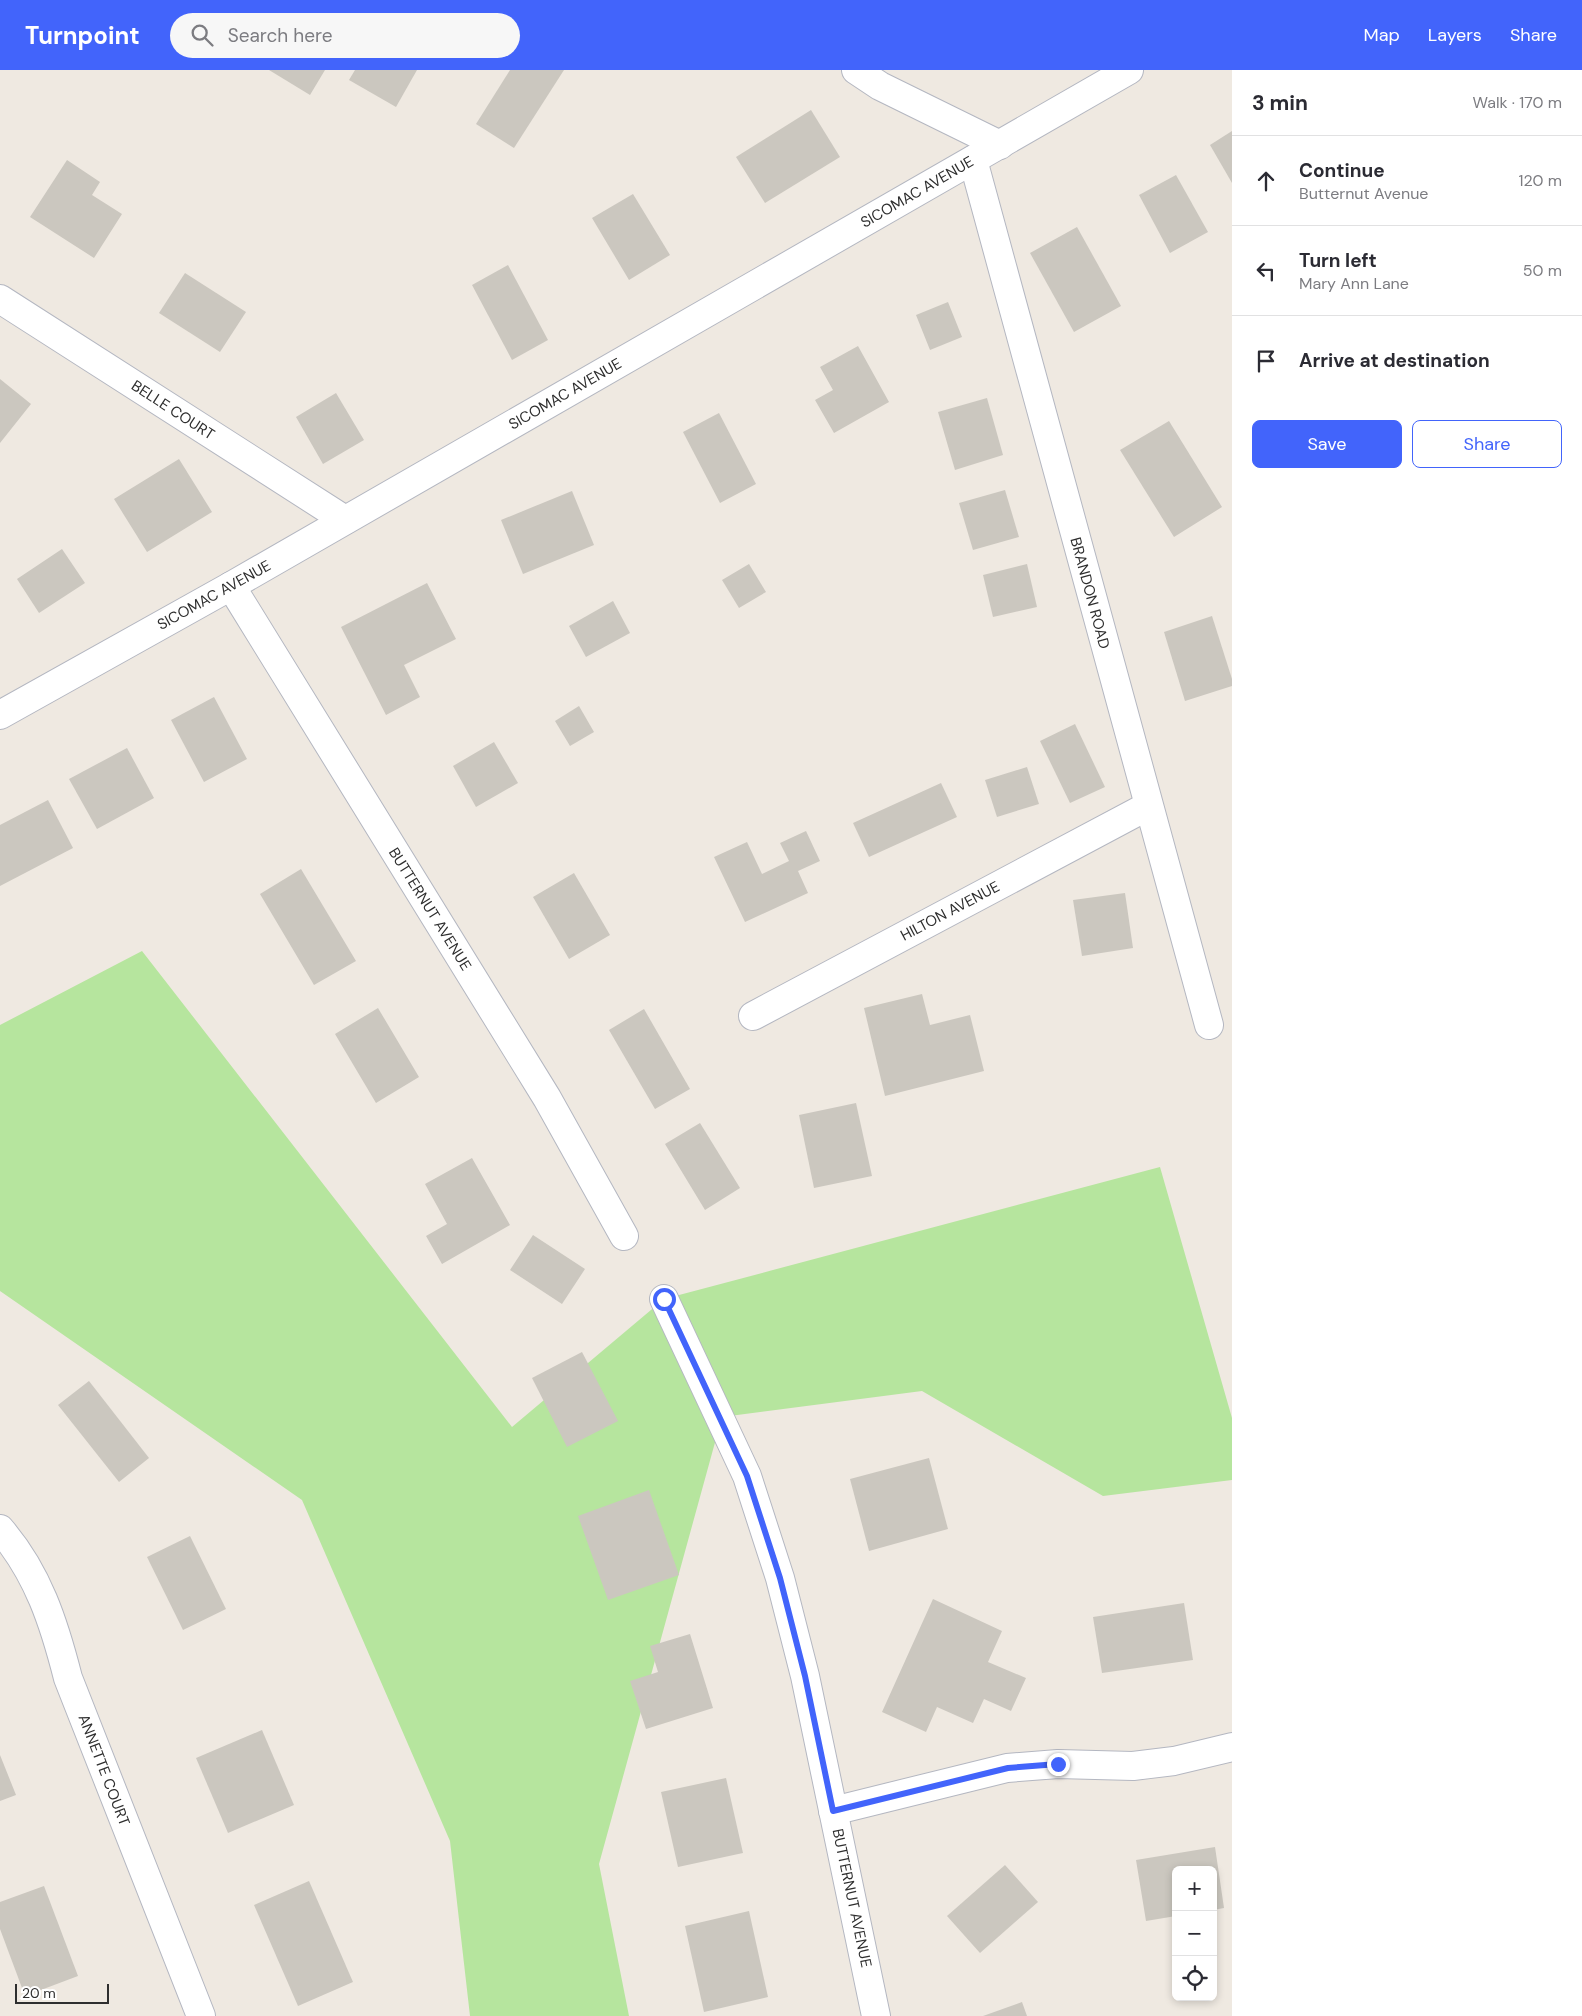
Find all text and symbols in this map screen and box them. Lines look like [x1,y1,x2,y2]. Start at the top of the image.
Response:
search box [170,13,520,58]
text: Turnpoint [25,20,140,51]
icon: search [188,21,216,49]
text: Search here [228,23,333,48]
text: Map [1364,23,1400,47]
text: Layers [1428,23,1482,47]
text: Share [1510,23,1557,47]
text: 3 min [1252,89,1308,117]
text: Walk · 170 m [1473,92,1562,113]
street label: SICOMAC AVENUE [857,152,977,232]
text: Continue [1299,158,1385,183]
icon: ahead [1252,167,1280,195]
text: 120 m [1518,170,1562,191]
text: Butternut Avenue [1299,183,1428,204]
text: Turn left [1299,248,1377,273]
icon: left [1252,257,1280,285]
text: 50 m [1523,260,1562,281]
text: Mary Ann Lane [1299,273,1409,294]
icon: arrive [1252,347,1280,375]
text: Arrive at destination [1299,348,1490,373]
street label: SICOMAC AVENUE [505,354,625,434]
street label: BELLE COURT [128,376,218,444]
button: Save [1252,420,1402,468]
button: Share [1412,420,1562,468]
street label: BRANDON ROAD [1066,535,1114,651]
street label: SICOMAC AVENUE [154,555,274,635]
street label: BUTTERNUT AVENUE [384,844,476,974]
street label: HILTON AVENUE [897,876,1003,946]
route start [653,1288,676,1311]
street label: ANNETTE COURT [74,1711,134,1829]
route end [1047,1753,1070,1776]
street label: BUTTERNUT AVENUE [828,1827,876,1969]
map controls [1172,1866,1217,2001]
button: + [1172,1866,1217,1911]
button: − [1172,1911,1217,1956]
button: locate [1172,1956,1217,2001]
scale bar [15,1981,109,2004]
text: 20 m [22,1984,56,2002]

